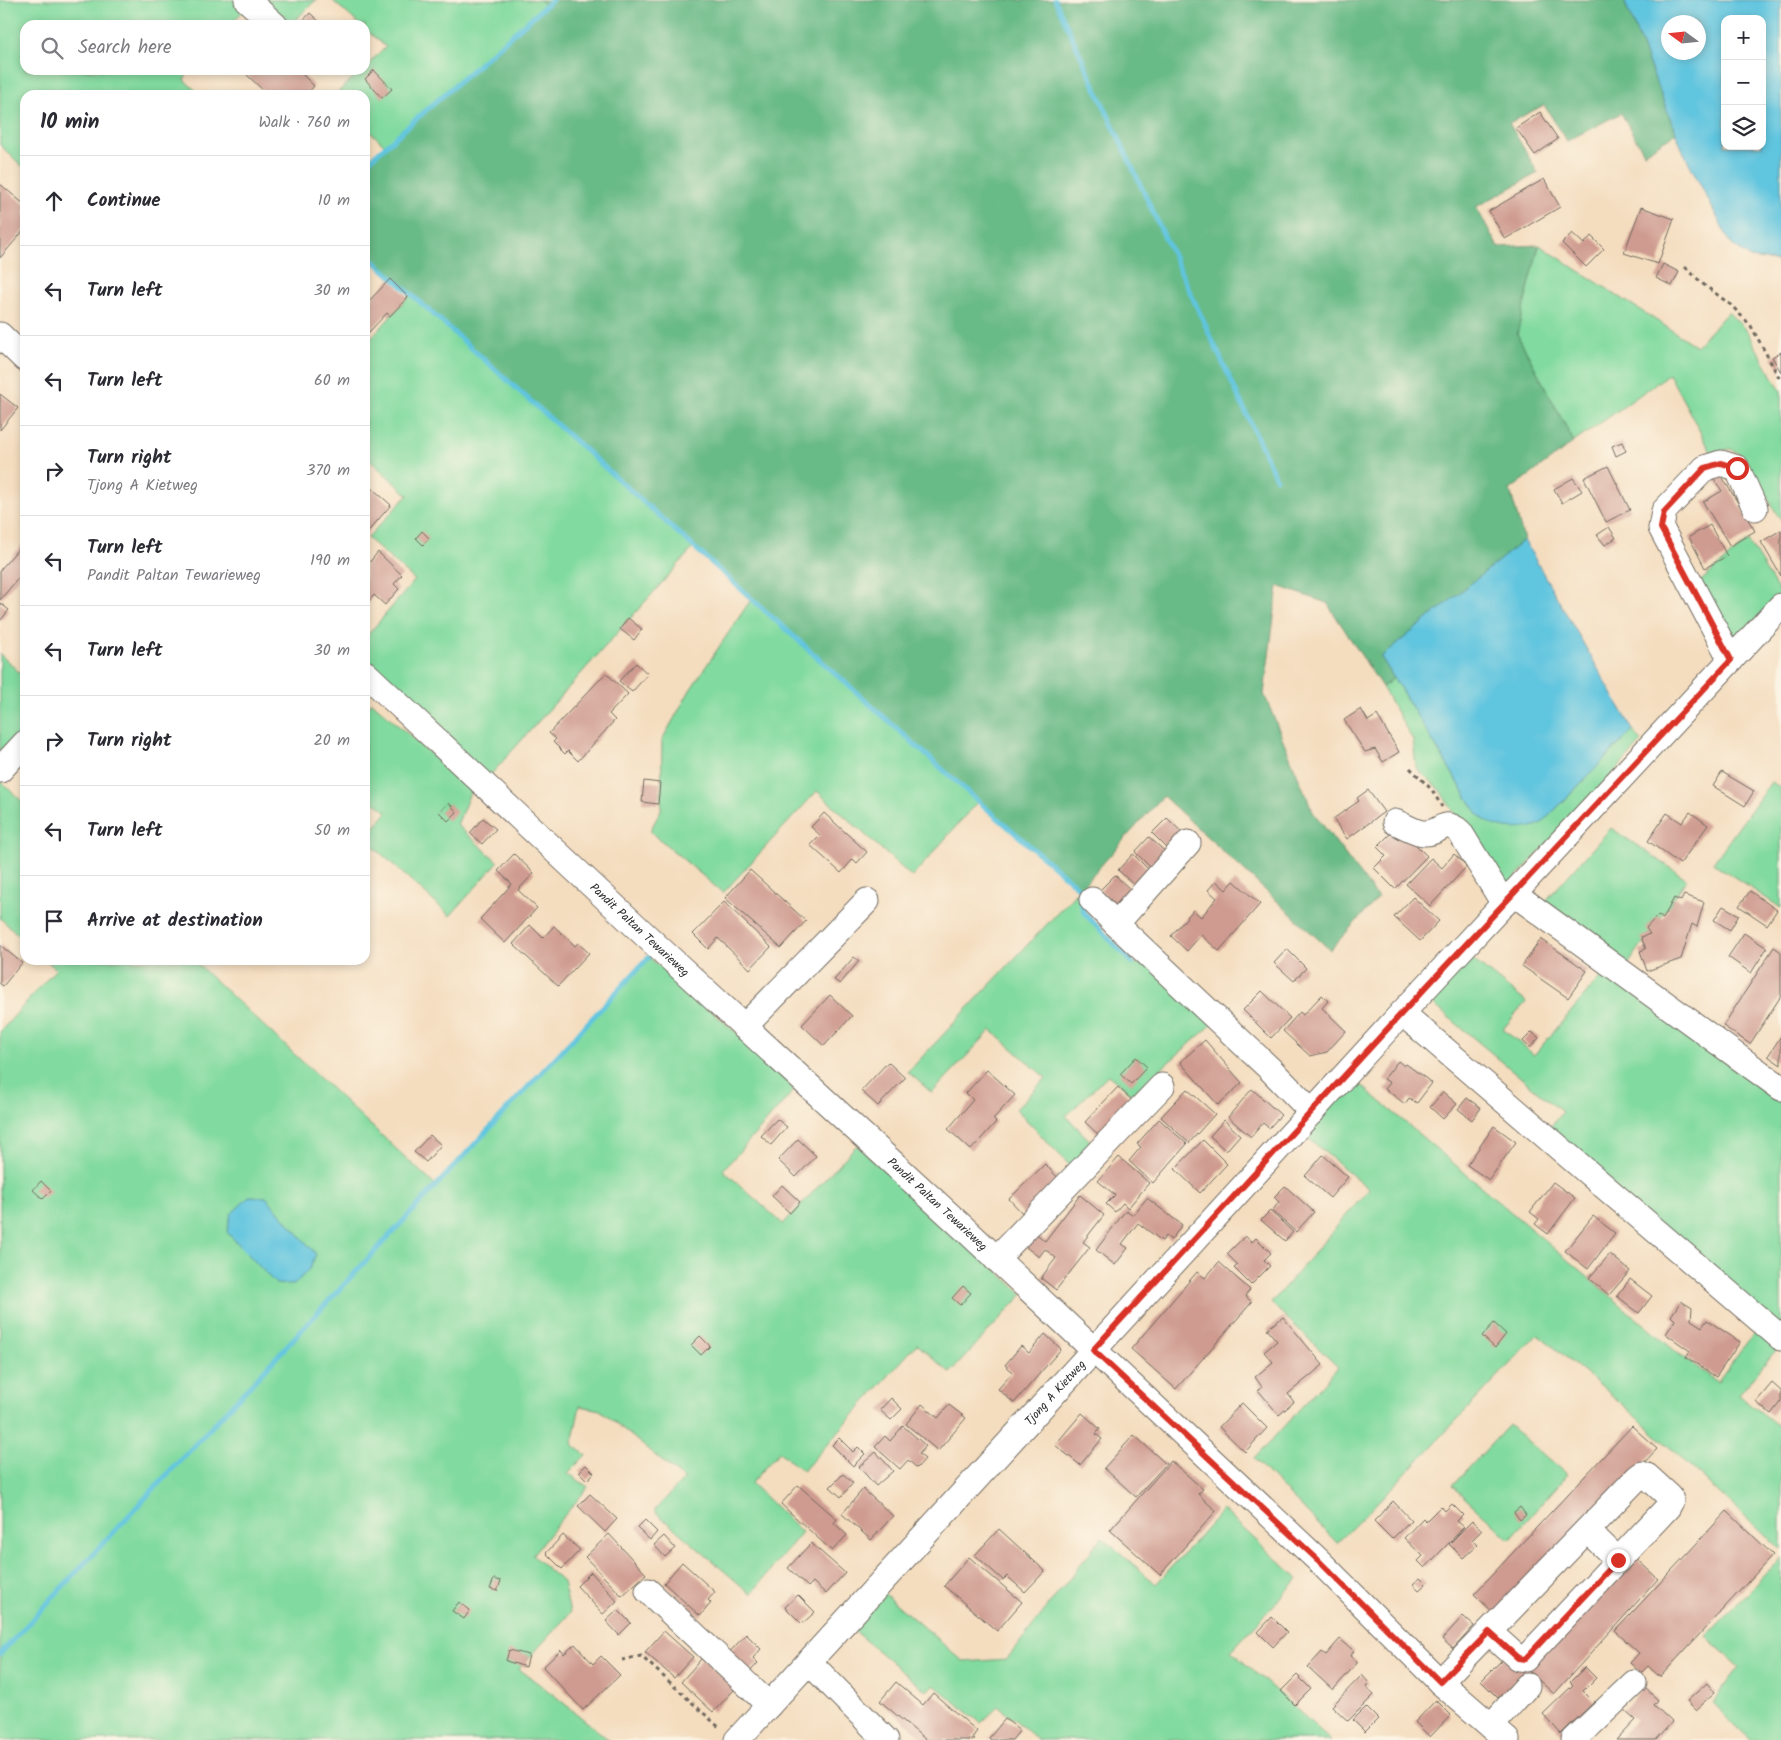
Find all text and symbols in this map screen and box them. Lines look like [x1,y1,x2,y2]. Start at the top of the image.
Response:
north arrow [1661,15,1706,60]
map controls [1721,15,1766,150]
button: + [1721,15,1766,60]
search box [20,20,370,75]
text: Search here [78,33,172,63]
icon: search [38,34,66,62]
button: − [1721,60,1766,105]
button: layers [1721,105,1766,150]
text: 10 min [40,106,100,139]
text: Walk · 760 m [259,110,350,135]
text: Continue [87,186,160,216]
icon: ahead [40,187,68,215]
text: 10 m [318,188,350,213]
text: Turn left [87,276,162,306]
icon: left [40,277,68,305]
text: 30 m [314,278,350,303]
text: Turn left [87,366,162,396]
icon: left [40,367,68,395]
text: 60 m [314,368,350,393]
text: Turn right [87,443,172,473]
icon: right [40,457,68,485]
route start [1726,457,1749,480]
text: 370 m [306,458,350,483]
text: Tjong A Kietweg [87,473,198,498]
text: Turn left [87,533,162,563]
icon: left [40,547,68,575]
text: 190 m [310,548,350,573]
text: Pandit Paltan Tewarieweg [87,563,261,588]
text: Turn left [87,636,162,666]
icon: left [40,637,68,665]
text: 30 m [314,638,350,663]
text: Turn right [87,726,172,756]
icon: right [40,727,68,755]
text: 20 m [314,728,350,753]
text: Turn left [87,816,162,846]
icon: left [40,817,68,845]
text: 50 m [314,818,350,843]
street label: Pandit Paltan Tewarieweg [585,878,694,981]
text: Arrive at destination [87,906,263,936]
icon: arrive [40,907,68,935]
street label: Pandit Paltan Tewarieweg [883,1153,992,1256]
street label: Tjong A Kietweg [1020,1355,1090,1430]
route end [1607,1549,1630,1572]

